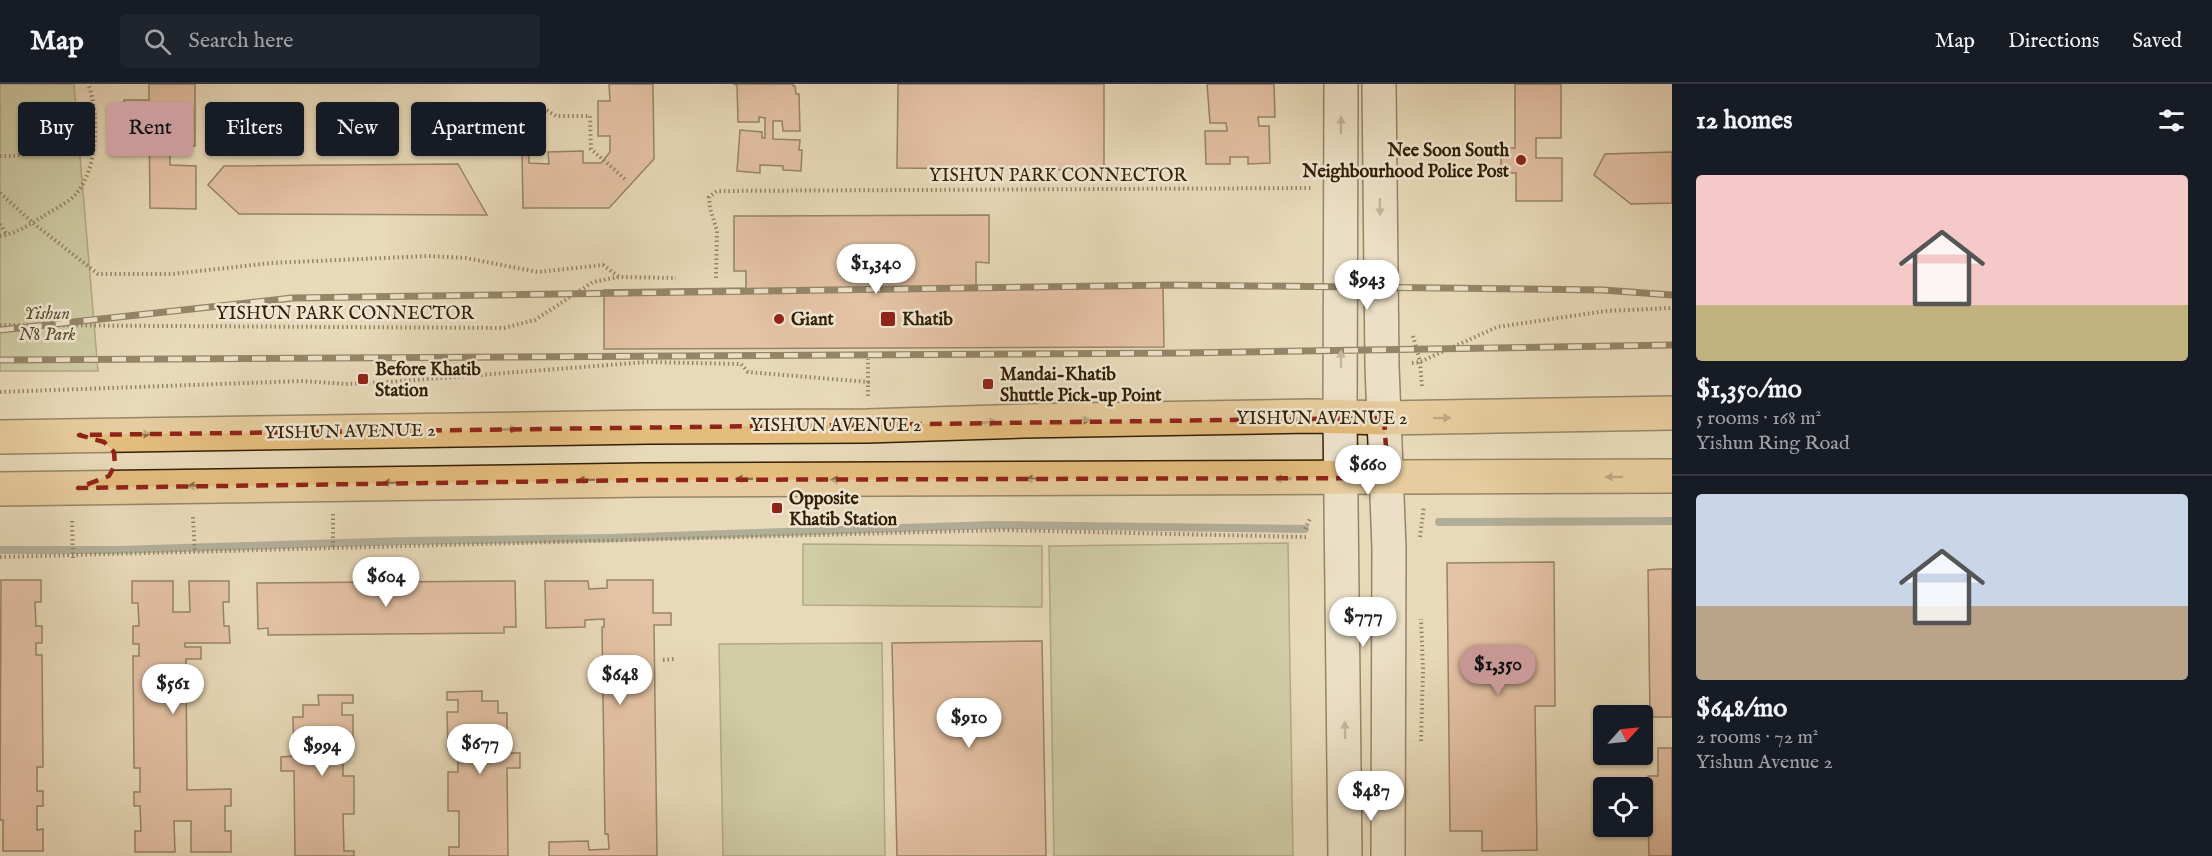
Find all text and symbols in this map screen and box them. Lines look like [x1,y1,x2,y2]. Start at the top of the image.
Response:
search box [120,14,540,68]
text: Map [30,24,84,59]
icon: search [141,25,174,58]
text: Search here [189,27,293,55]
text: Map [1935,28,1975,55]
text: Directions [2008,28,2099,55]
text: Saved [2132,28,2182,55]
chip: Buy [18,102,95,156]
chip: Rent [107,102,193,156]
chip: Filters [205,102,304,156]
chip: New [316,102,399,156]
chip: Apartment [411,102,546,156]
text: 12 homes [1696,104,1792,137]
icon: filters [2155,104,2188,137]
one-way arrow [1336,115,1346,134]
place label: Nee Soon South Neighbourhood Police Post [1301,140,1510,184]
marker: Nee Soon South Neighbourhood Police Post [1514,153,1528,167]
street label: YISHUN PARK CONNECTOR [929,165,1188,188]
one-way arrow [1375,198,1384,217]
icon: home [1888,214,1996,322]
pin: $1,340 [827,244,925,295]
text: $1,340 [851,251,901,276]
pin: $943 [1331,260,1403,311]
text: $943 [1349,267,1385,292]
park label: Yishun N8 Park [18,303,76,347]
street label: YISHUN PARK CONNECTOR [216,303,475,326]
place label: Giant [791,309,834,332]
place label: Khatib [902,309,953,332]
marker: Khatib [879,310,897,328]
marker: Giant [772,312,786,326]
one-way arrow [1336,349,1346,368]
place label: Before Khatib Station [375,359,481,403]
place label: Mandai-Khatib Shuttle Pick-up Point [1000,364,1162,408]
marker: Before Khatib Station [356,372,370,386]
text: $1,350/mo [1696,373,1802,406]
marker: Mandai-Khatib Shuttle Pick-up Point [981,377,995,391]
text: 5 rooms · 168 m² [1696,406,1821,431]
street label: YISHUN AVENUE 2 [1236,408,1408,431]
one-way arrow [1433,413,1452,422]
street label: YISHUN AVENUE 2 [750,415,922,438]
one-way arrow [1072,415,1091,425]
one-way arrow [978,418,997,427]
street label: YISHUN AVENUE 2 [264,420,436,445]
one-way arrow [500,424,519,434]
one-way arrow [133,429,152,439]
text: Yishun Ring Road [1696,431,1850,456]
pin: $660 [1332,445,1404,496]
text: $660 [1349,452,1387,477]
one-way arrow [1604,472,1623,482]
one-way arrow [735,474,754,484]
one-way arrow [1024,474,1043,484]
one-way arrow [1274,474,1293,484]
one-way arrow [829,475,848,485]
one-way arrow [577,476,596,485]
one-way arrow [382,478,401,488]
one-way arrow [187,481,206,491]
place label: Opposite Khatib Station [789,488,898,532]
marker: Opposite Khatib Station [770,501,784,515]
icon: home [1888,533,1996,641]
pin: $604 [350,557,422,608]
text: $604 [366,564,406,589]
pin: $777 [1327,597,1399,648]
text: $777 [1343,604,1383,629]
pin: $1,350 [1449,645,1547,696]
text: $1,350 [1474,652,1522,677]
pin: $648 [584,655,656,706]
text: $648 [601,662,639,687]
pin: $561 [137,664,209,715]
text: $561 [156,671,190,696]
text: $648/mo [1696,692,1787,725]
pin: $910 [933,698,1005,749]
text: $910 [951,705,987,730]
north arrow [1593,705,1653,765]
map controls [1593,705,1653,837]
one-way arrow [1340,720,1350,739]
pin: $677 [444,724,516,775]
text: 2 rooms · 72 m² [1696,725,1818,750]
pin: $994 [286,726,358,777]
text: $677 [461,731,499,756]
text: $994 [303,733,341,758]
text: Yishun Avenue 2 [1696,750,1833,775]
pin: $487 [1335,771,1407,822]
button: locate [1593,777,1653,837]
text: $487 [1352,778,1390,803]

